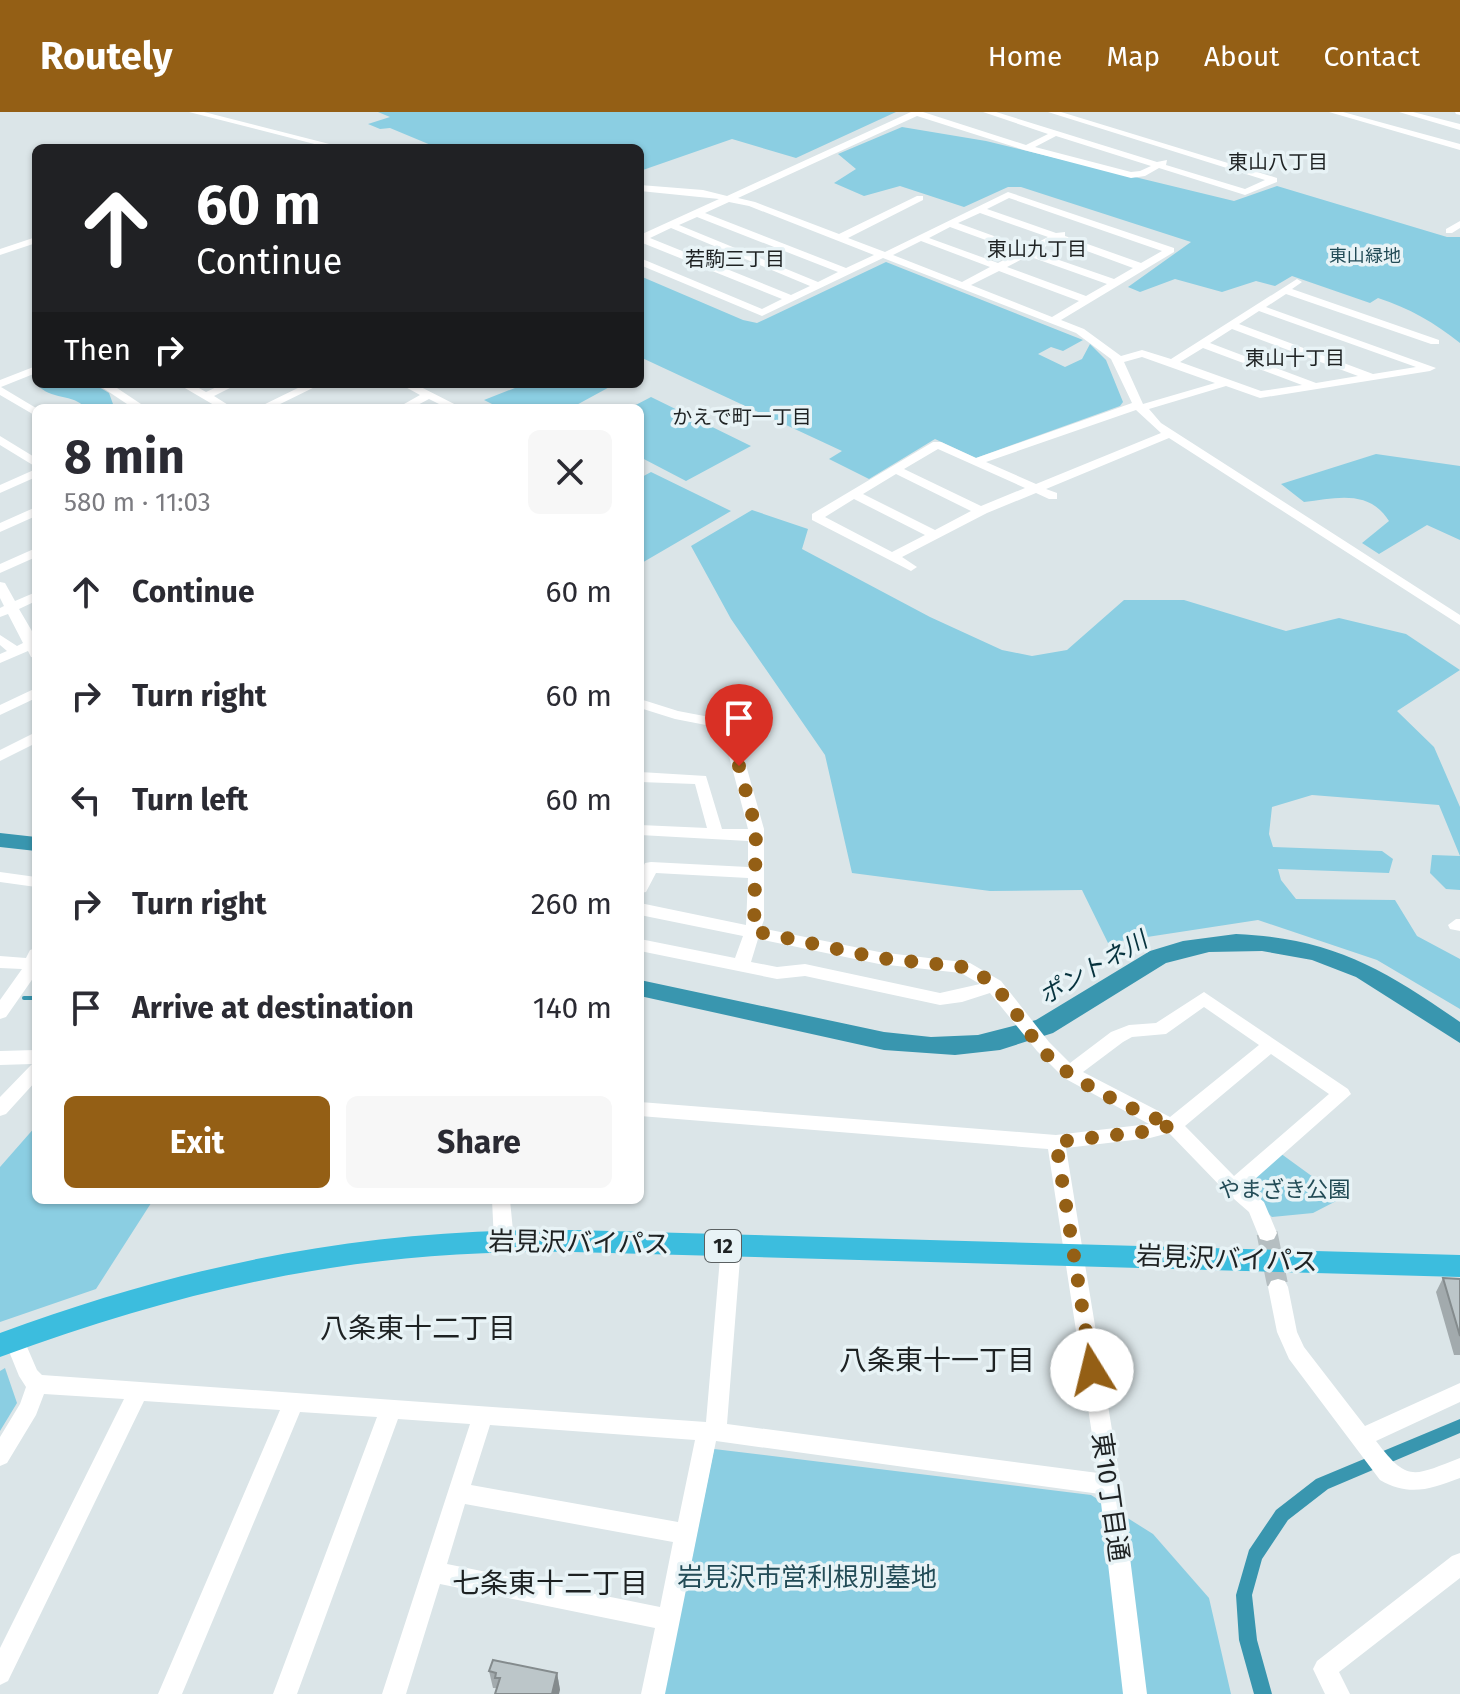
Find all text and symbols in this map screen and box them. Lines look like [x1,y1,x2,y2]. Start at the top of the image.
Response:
text: Routely [40,33,172,79]
text: Home [988,40,1062,73]
text: Map [1106,40,1160,73]
text: About [1204,40,1279,73]
text: Contact [1323,40,1420,73]
district label: 東山八丁目 [1228,150,1328,174]
text: 60 m [196,172,321,239]
icon: ahead [64,176,168,280]
district label: 東山九丁目 [987,237,1087,261]
text: Continue [196,240,342,284]
park label: 東山緑地 [1329,245,1401,267]
district label: 若駒三丁目 [685,247,785,271]
icon: right [147,328,191,372]
text: Then [64,332,131,368]
district label: 東山十丁目 [1245,346,1345,370]
district label: かえで町一丁目 [672,405,812,429]
text: 8 min [64,428,185,486]
button: close [528,430,612,514]
text: 580 m · 11:03 [64,487,211,518]
icon: ahead [64,570,108,614]
text: Continue [132,574,255,610]
text: 60 m [546,574,612,610]
icon: right [64,674,108,718]
text: Turn right [132,678,267,714]
text: 60 m [546,678,612,714]
pin [705,684,773,766]
icon: arrive [717,696,761,740]
icon: left [64,778,108,822]
text: Turn left [132,782,248,818]
text: 60 m [546,782,612,818]
icon: right [64,882,108,926]
text: Turn right [132,886,267,922]
text: 260 m [531,886,612,922]
water label: ポントネ川 [1034,924,1155,1010]
icon: arrive [64,986,108,1030]
text: Arrive at destination [132,990,414,1026]
text: 140 m [533,990,612,1026]
button: Exit [64,1096,330,1188]
button: Share [346,1096,612,1188]
park label: やまざき公園 [1218,1176,1350,1203]
street label: 岩見沢バイパス [488,1226,670,1260]
road number: 12 [705,1230,741,1262]
street label: 岩見沢バイパス [1136,1240,1318,1278]
district label: 八条東十二丁目 [320,1312,516,1345]
position arrow [1050,1328,1134,1412]
district label: 八条東十一丁目 [839,1344,1035,1377]
street label: 東10丁目通 [1086,1431,1134,1563]
park label: 岩見沢市営利根別墓地 [677,1562,937,1593]
district label: 七条東十二丁目 [452,1567,648,1600]

